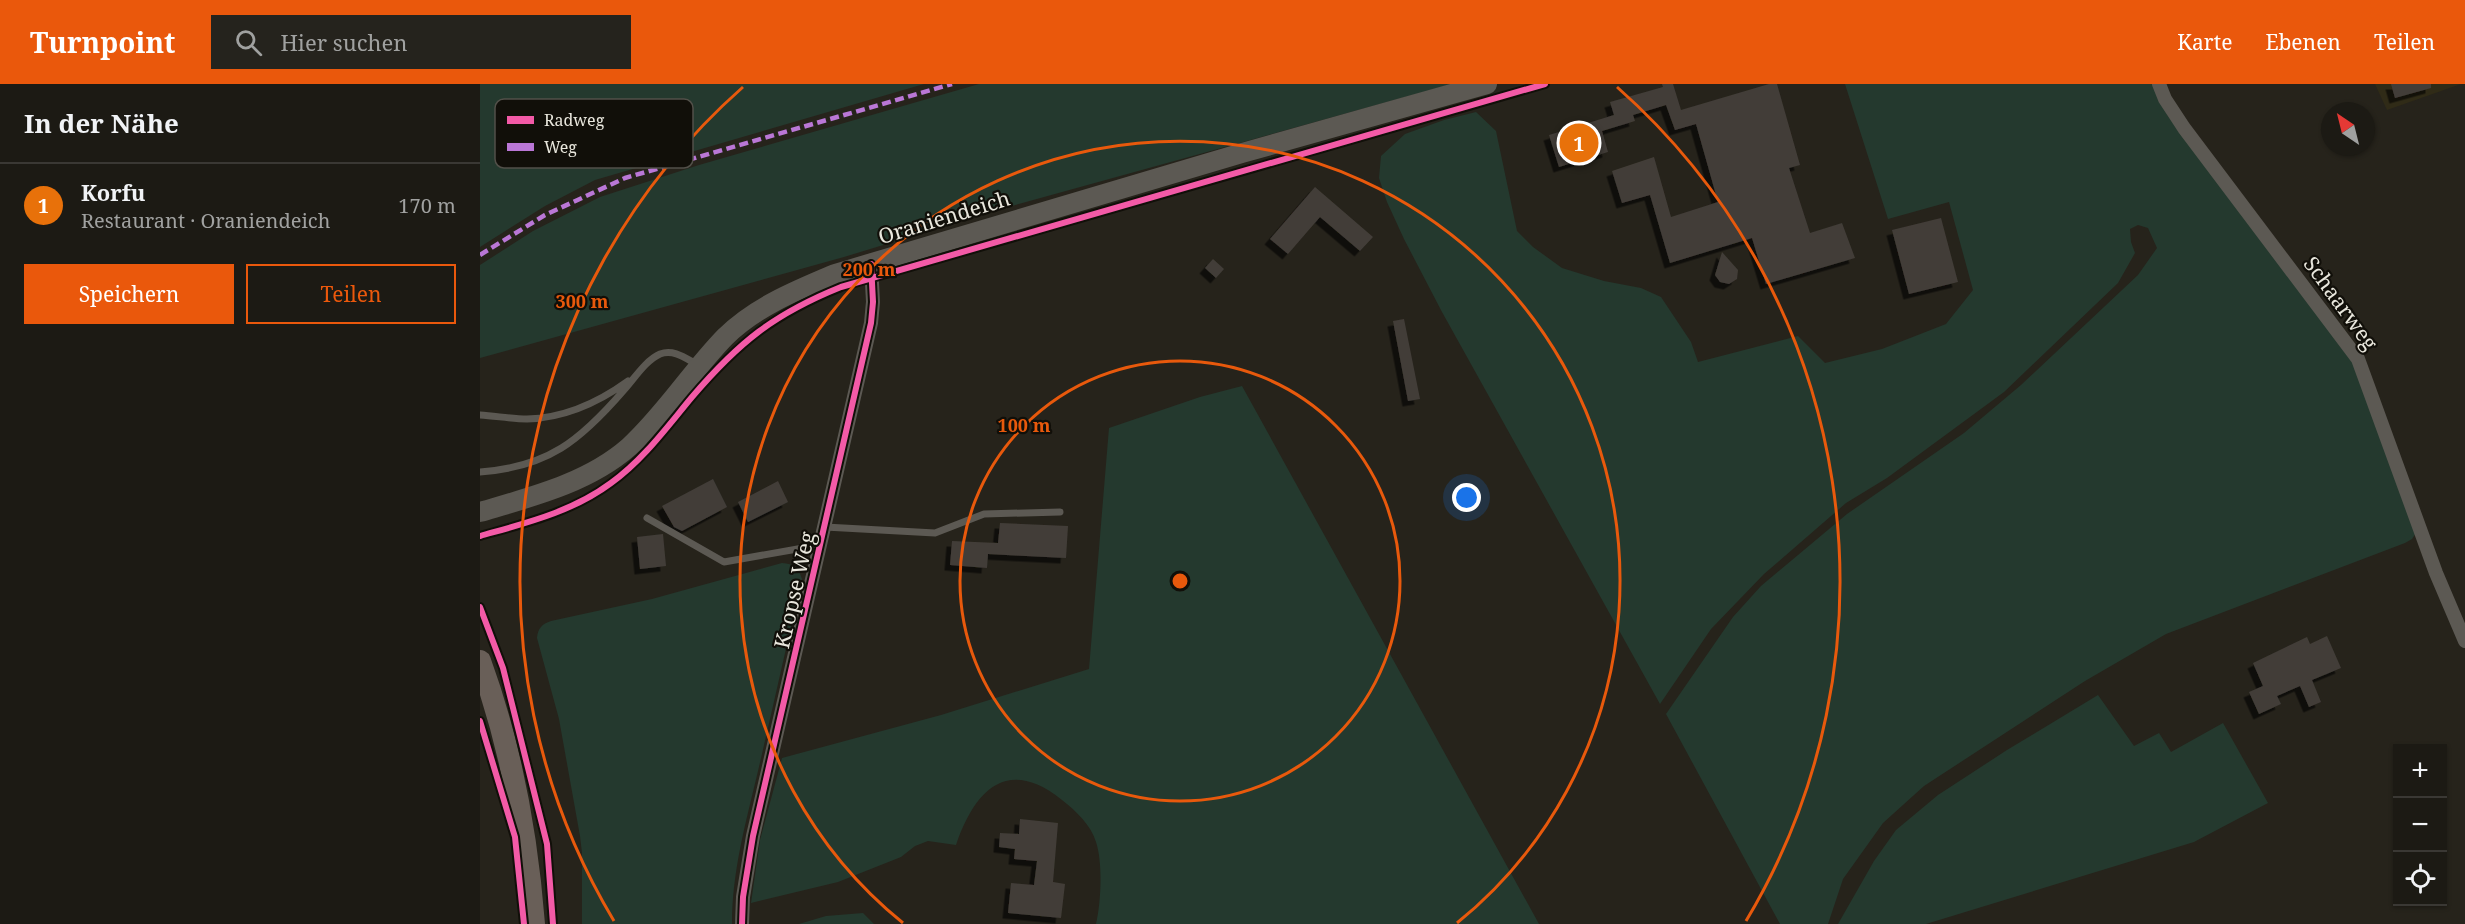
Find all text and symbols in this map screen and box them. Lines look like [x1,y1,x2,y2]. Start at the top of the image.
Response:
search box [211,15,631,69]
text: Turnpoint [30,23,175,61]
icon: search [232,26,265,59]
text: Hier suchen [280,27,407,57]
text: Karte [2177,28,2232,56]
text: Ebenen [2265,28,2341,56]
text: Teilen [2374,28,2435,56]
legend [495,99,693,168]
north arrow [2321,102,2375,156]
text: In der Nähe [24,105,179,141]
text: Radweg [544,109,605,131]
pin: 1 [1560,120,1598,166]
text: Weg [544,136,577,158]
text: Korfu [81,177,145,207]
street label: Oraniendeich [875,184,1013,250]
text: 1 [38,192,49,219]
text: 170 m [398,192,456,219]
text: Restaurant · Oraniendeich [81,207,330,234]
street label: Schaarweg [2298,251,2385,356]
text: 200 m [843,257,896,281]
button: Speichern [24,264,234,324]
button: Teilen [246,264,456,324]
text: 300 m [556,289,609,313]
text: 100 m [998,413,1051,437]
your location [1452,483,1481,512]
street label: Kropse Weg [767,528,821,651]
centre of rings [1170,571,1190,591]
map controls [2393,744,2447,906]
button: + [2393,744,2447,798]
button: − [2393,798,2447,852]
button: locate [2393,852,2447,906]

